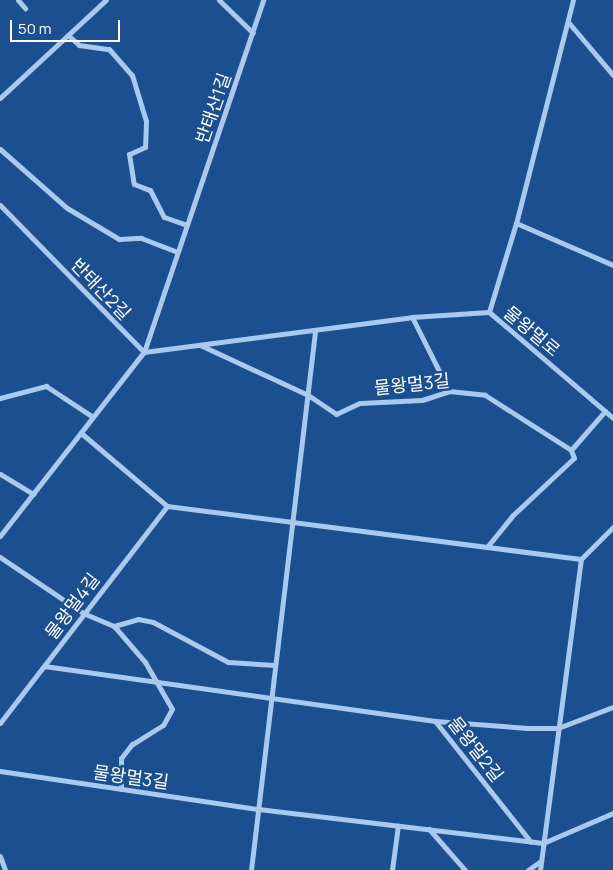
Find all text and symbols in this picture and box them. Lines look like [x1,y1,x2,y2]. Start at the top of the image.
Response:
scale bar [12,10,122,42]
text: 50 m [18,18,52,39]
street label: 반태산1길 [191,70,235,146]
street label: 반태산2길 [67,254,135,324]
street label: 물왕멀로 [500,301,564,361]
street label: 물왕멀3길 [373,369,451,399]
street label: 물왕멀4길 [40,569,104,643]
street label: 물왕멀2길 [444,712,508,786]
street label: 물왕멀3길 [92,761,170,793]

